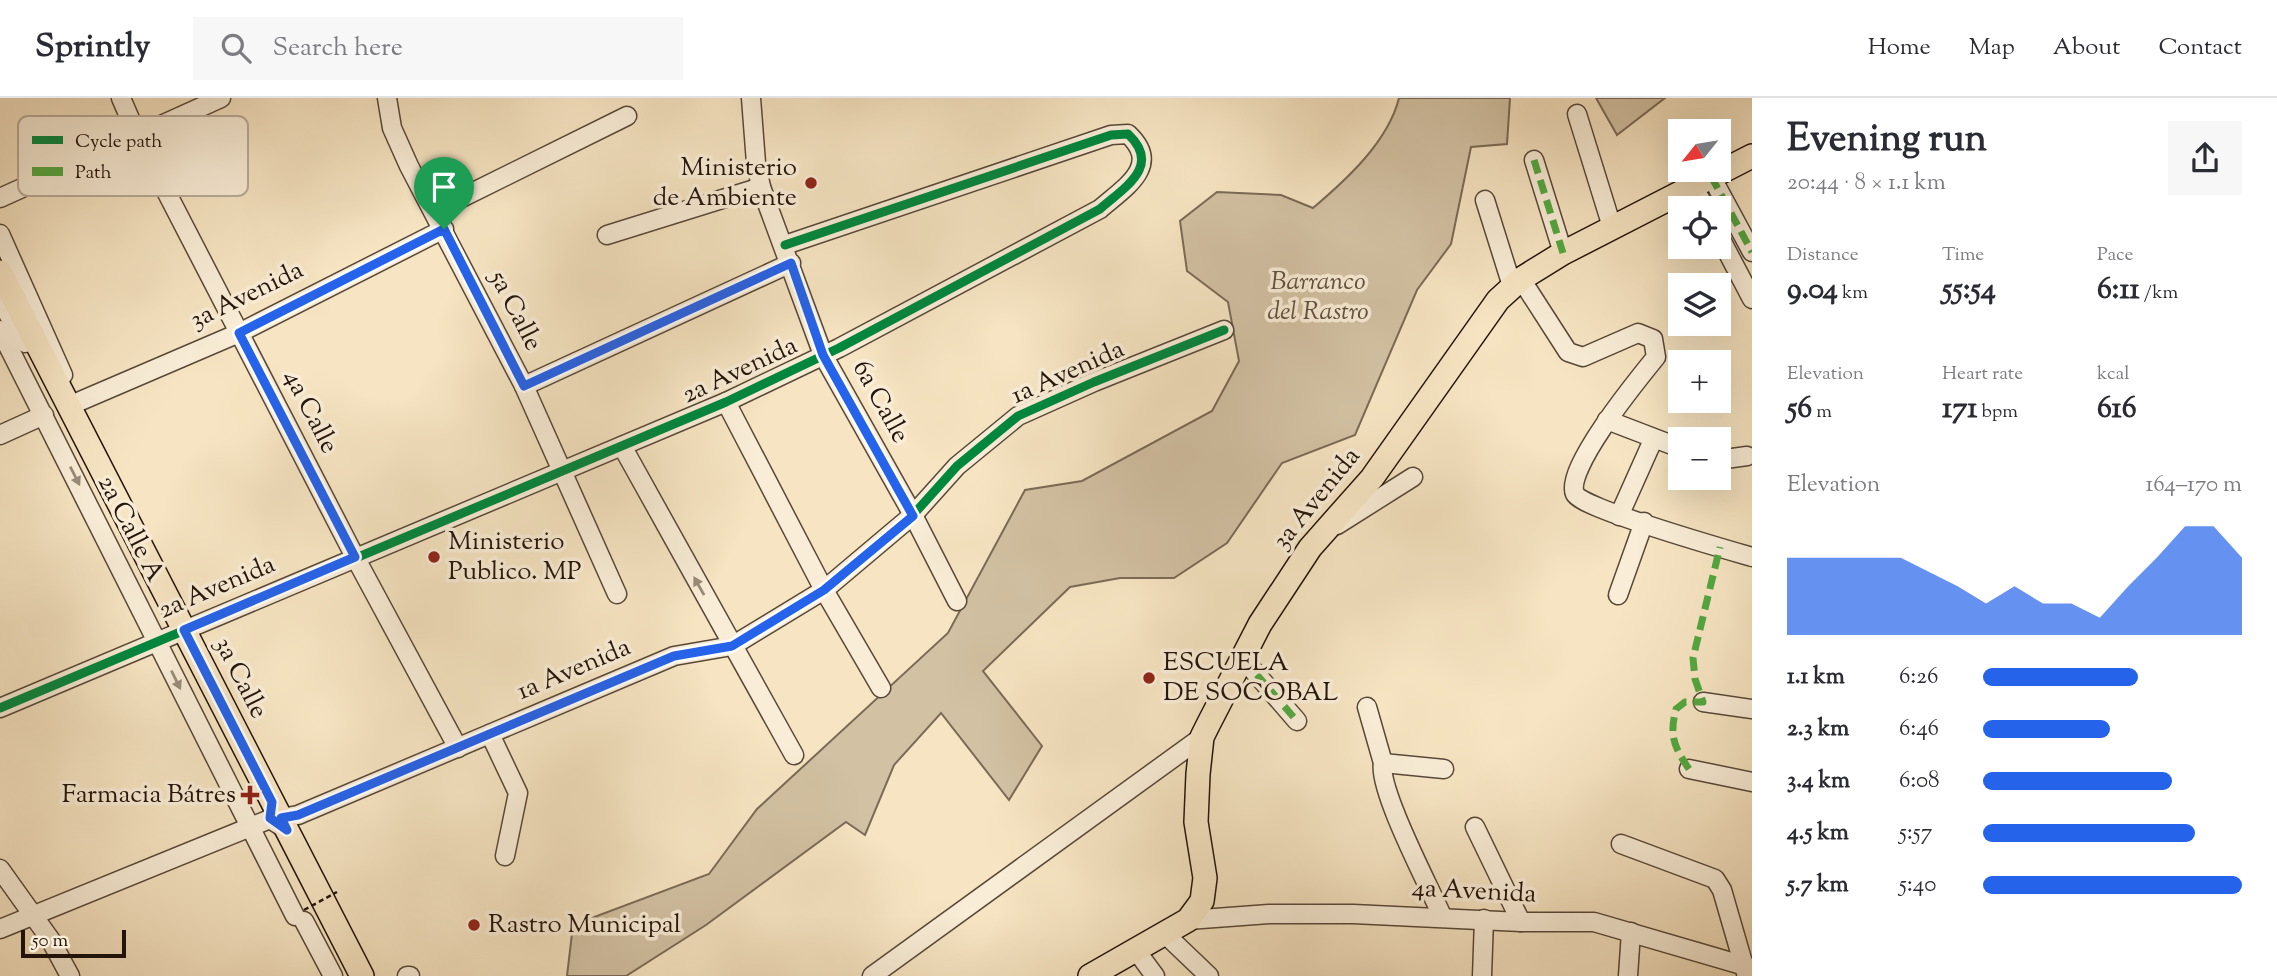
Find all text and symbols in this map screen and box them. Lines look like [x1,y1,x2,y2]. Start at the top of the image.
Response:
search box [193,17,683,80]
text: Sprintly [35,24,151,72]
icon: search [217,29,255,67]
text: Search here [273,30,403,67]
text: Home [1868,31,1931,65]
text: Map [1969,31,2015,65]
text: About [2053,31,2120,65]
text: Contact [2158,31,2242,65]
text: Evening run [1787,114,1987,168]
legend [18,116,248,196]
north arrow [1668,119,1731,182]
map controls [1668,119,1731,490]
button: share [2168,121,2242,195]
text: Cycle path [75,129,162,156]
place label: Ministerio de Ambiente [653,150,797,217]
pin [414,157,474,229]
text: Path [75,160,112,187]
text: 20:44 · 8 × 1.1 km [1787,167,1946,200]
icon: arrive [425,168,463,206]
marker: Ministerio de Ambiente [803,175,819,191]
button: locate [1668,196,1731,259]
text: Distance [1787,242,1859,269]
text: Time [1942,242,1984,269]
text: Pace [2097,242,2133,269]
street label: 3a Avenida [184,253,310,339]
street label: 5a Calle [478,263,551,357]
park label: Barranco del Rastro [1267,264,1369,331]
text: 9.04 [1787,269,1838,312]
text: 55:54 [1942,269,1996,312]
text: 6:11 [2097,269,2140,312]
button: layers [1668,273,1731,336]
text: km [1838,280,1868,307]
text: /km [2140,280,2178,307]
street label: 2a Avenida [676,328,804,414]
street label: 1a Avenida [1006,332,1130,414]
button: + [1668,350,1731,413]
street label: 6a Calle [842,354,918,450]
text: Elevation [1787,361,1864,388]
text: Heart rate [1942,361,2023,388]
text: kcal [2097,361,2130,388]
street label: 4a Calle [273,364,347,460]
text: 56 [1787,388,1812,431]
text: 171 [1942,388,1977,431]
text: 616 [2097,388,2137,431]
text: m [1812,399,1832,426]
text: bpm [1977,399,2018,426]
button: − [1668,427,1731,490]
street label: 3a Avenida [1264,440,1370,558]
one-way arrow [69,466,80,486]
street label: 2a Calle A [87,469,173,589]
text: Elevation [1787,469,1880,502]
text: 164–170 m [2146,469,2242,502]
place label: Ministerio Publico. MP [448,524,582,591]
street label: 2a Avenida [153,547,281,629]
marker: Ministerio Publico. MP [426,549,442,565]
one-way arrow [693,576,705,596]
street label: 1a Avenida [511,629,637,711]
street label: 3a Calle [204,631,276,725]
place label: ESCUELA DE SOCOBAL [1163,645,1338,712]
text: 1.1 km [1787,661,1845,694]
text: 6:26 [1899,661,1938,694]
one-way arrow [170,670,182,690]
marker: ESCUELA DE SOCOBAL [1141,670,1157,686]
text: 2.3 km [1787,713,1849,746]
text: 6:46 [1899,713,1939,746]
text: 3.4 km [1787,765,1850,798]
text: 6:08 [1899,765,1940,798]
place label: Farmacia Bátres [62,777,236,814]
marker: Farmacia Bátres [242,787,258,803]
text: 4.5 km [1787,817,1849,850]
text: 5:57 [1899,817,1932,850]
text: 5.7 km [1787,869,1849,902]
text: 5:40 [1899,869,1936,902]
street label: 4a Avenida [1411,870,1537,914]
place label: Rastro Municipal [488,907,681,944]
marker: Rastro Municipal [466,917,482,933]
scale bar [21,927,126,959]
text: 50 m [32,928,68,955]

